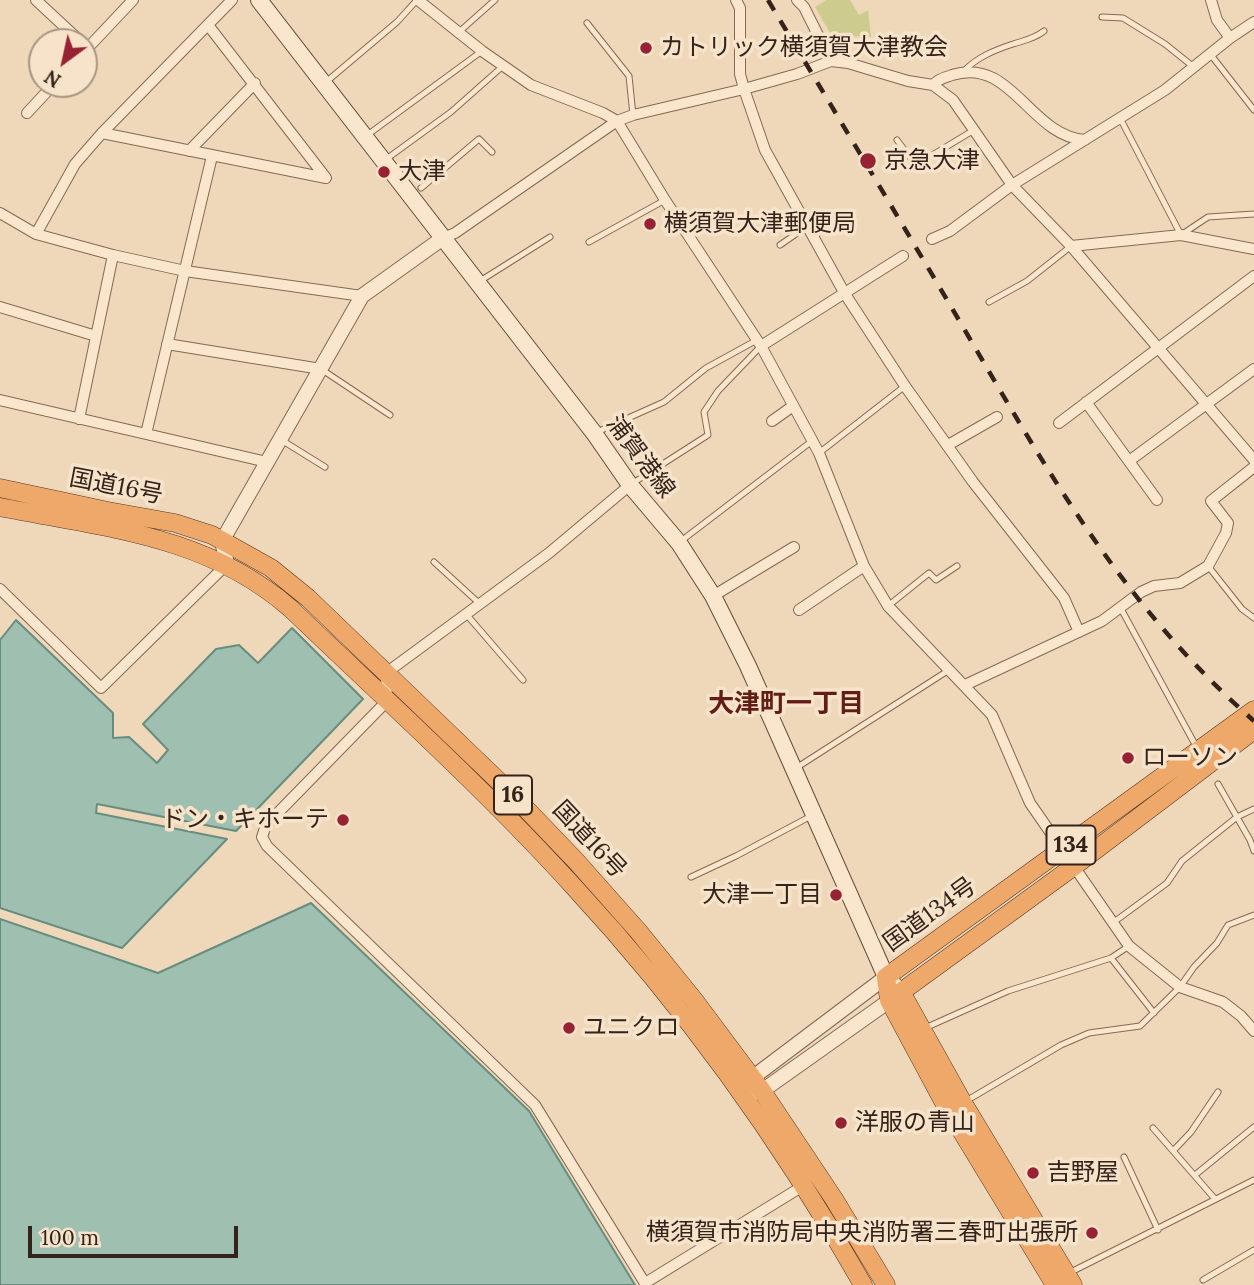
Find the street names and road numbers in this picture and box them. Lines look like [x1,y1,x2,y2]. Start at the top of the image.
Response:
street label: 浦賀港線 [600,410,680,504]
street label: 国道16号 [67,464,165,510]
road number: 16 [494,776,532,814]
street label: 国道16号 [546,796,632,884]
road number: 134 [1046,825,1096,864]
street label: 国道134号 [878,872,982,958]

